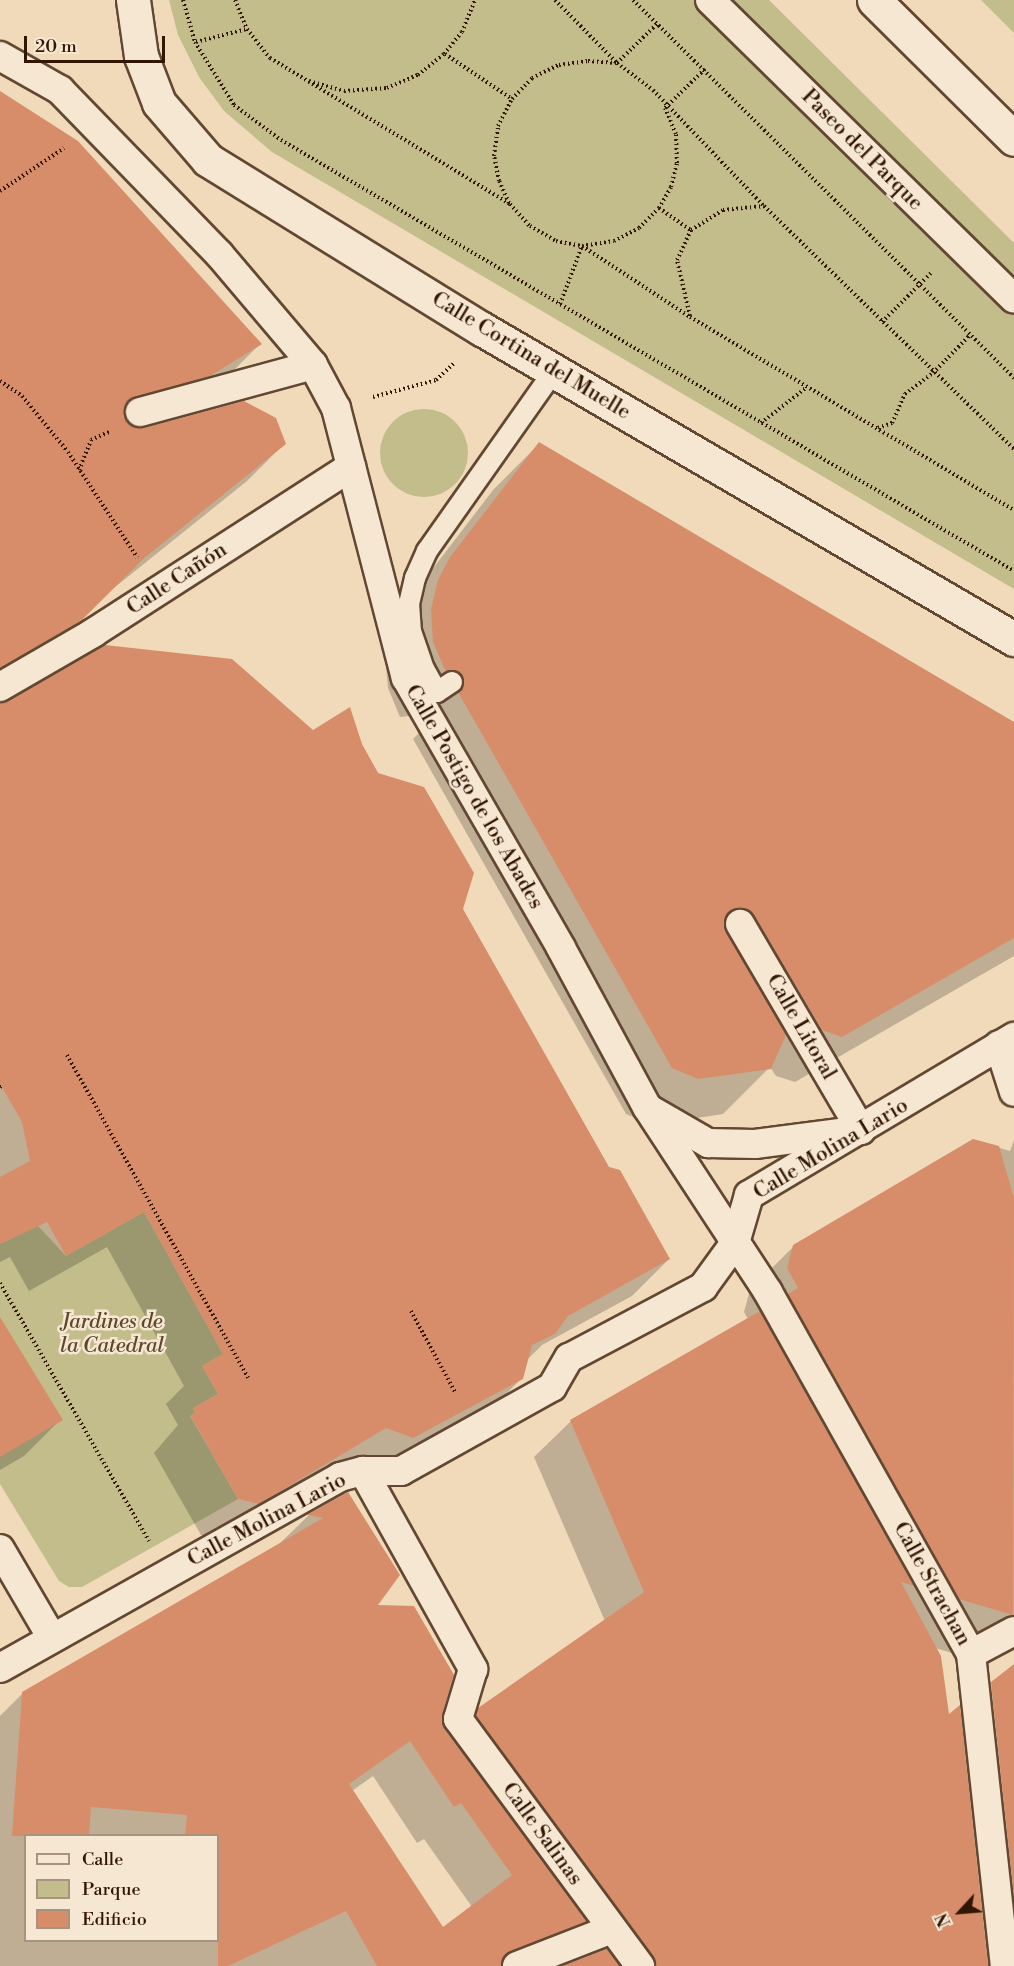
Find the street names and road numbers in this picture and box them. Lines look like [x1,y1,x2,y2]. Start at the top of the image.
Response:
street label: Paseo del Parque [796,84,928,216]
street label: Calle Cortina del Muelle [427,287,635,425]
street label: Calle Cañón [122,537,232,621]
street label: Calle Postigo de los Abades [399,680,549,914]
street label: Calle Litoral [761,970,841,1084]
street label: Calle Molina Lario [749,1093,913,1205]
street label: Calle Molina Lario [183,1468,351,1572]
street label: Calle Strachan [888,1518,976,1650]
street label: Calle Salinas [496,1778,588,1890]

